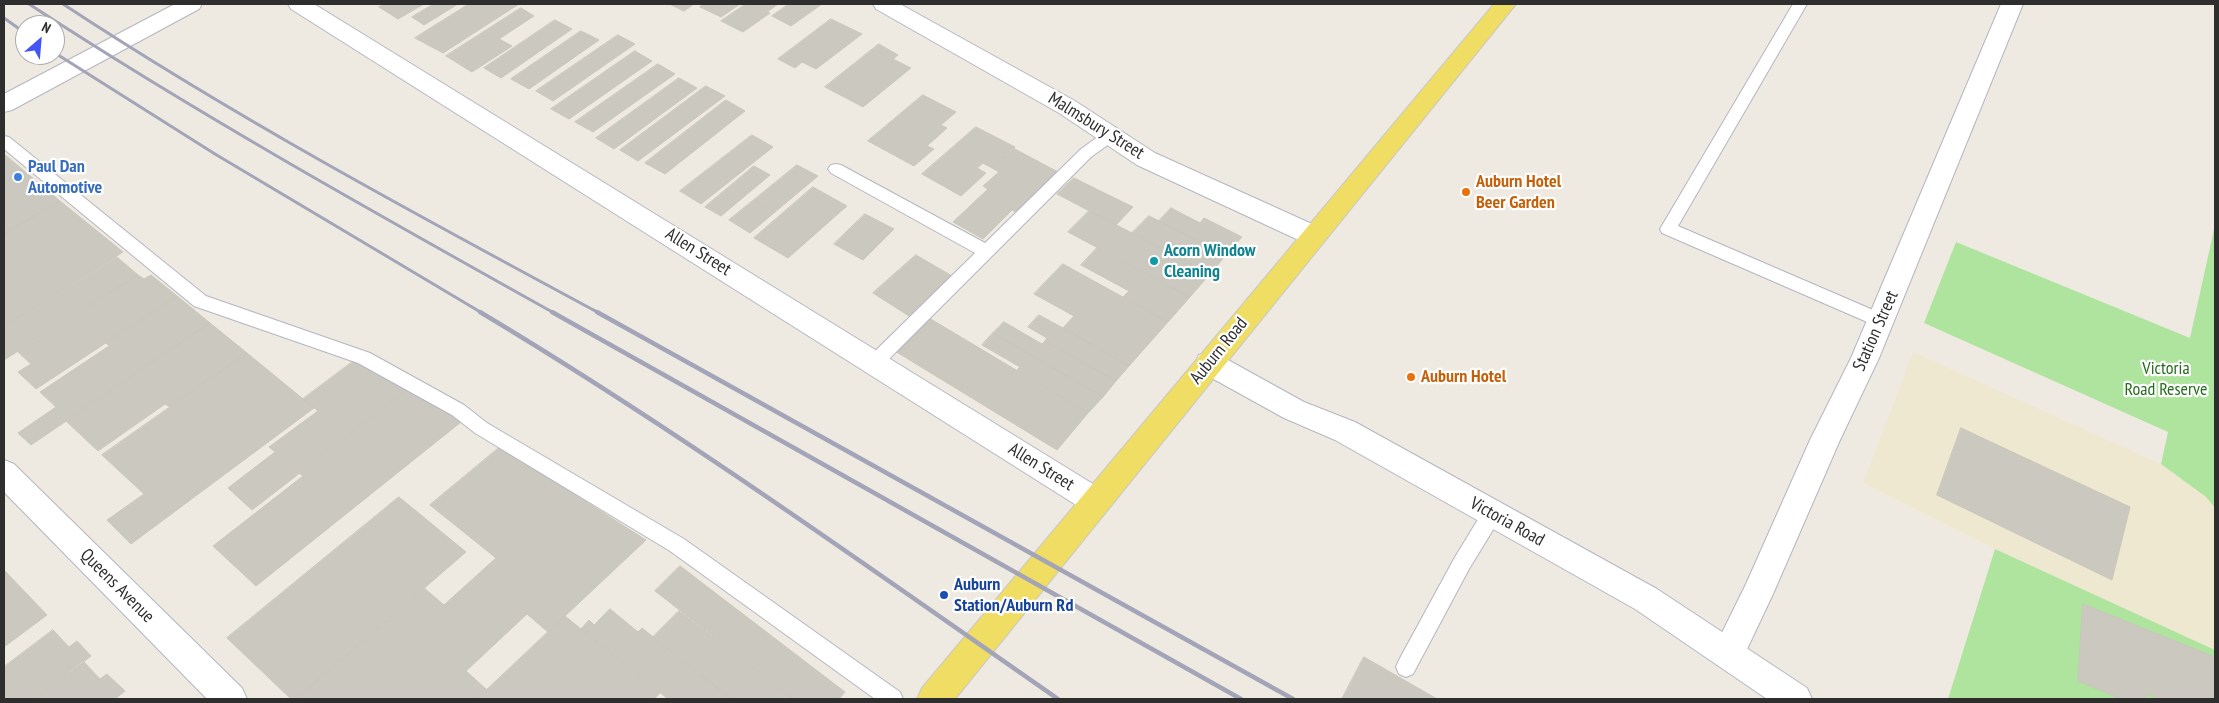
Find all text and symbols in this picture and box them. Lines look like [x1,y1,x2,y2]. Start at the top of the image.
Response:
north arrow [15,15,65,65]
text: N [39,18,54,37]
street label: Malmsbury Street [1044,88,1148,164]
place label: Paul Dan Automotive [28,156,102,198]
marker: Paul Dan Automotive [12,171,24,183]
place label: Auburn Hotel Beer Garden [1476,171,1561,213]
marker: Auburn Hotel Beer Garden [1460,186,1472,198]
street label: Allen Street [661,223,735,281]
place label: Acorn Window Cleaning [1164,240,1256,282]
marker: Acorn Window Cleaning [1148,255,1160,267]
street label: Station Street [1849,288,1903,374]
street label: Auburn Road [1186,313,1252,389]
park label: Victoria Road Reserve [2125,358,2207,400]
place label: Auburn Hotel [1421,366,1506,388]
marker: Auburn Hotel [1405,371,1417,383]
street label: Allen Street [1004,438,1078,496]
street label: Victoria Road [1466,493,1548,551]
street label: Queens Avenue [76,545,158,627]
place label: Auburn Station/Auburn Rd [954,574,1073,616]
marker: Auburn Station/Auburn Rd [938,589,950,601]

